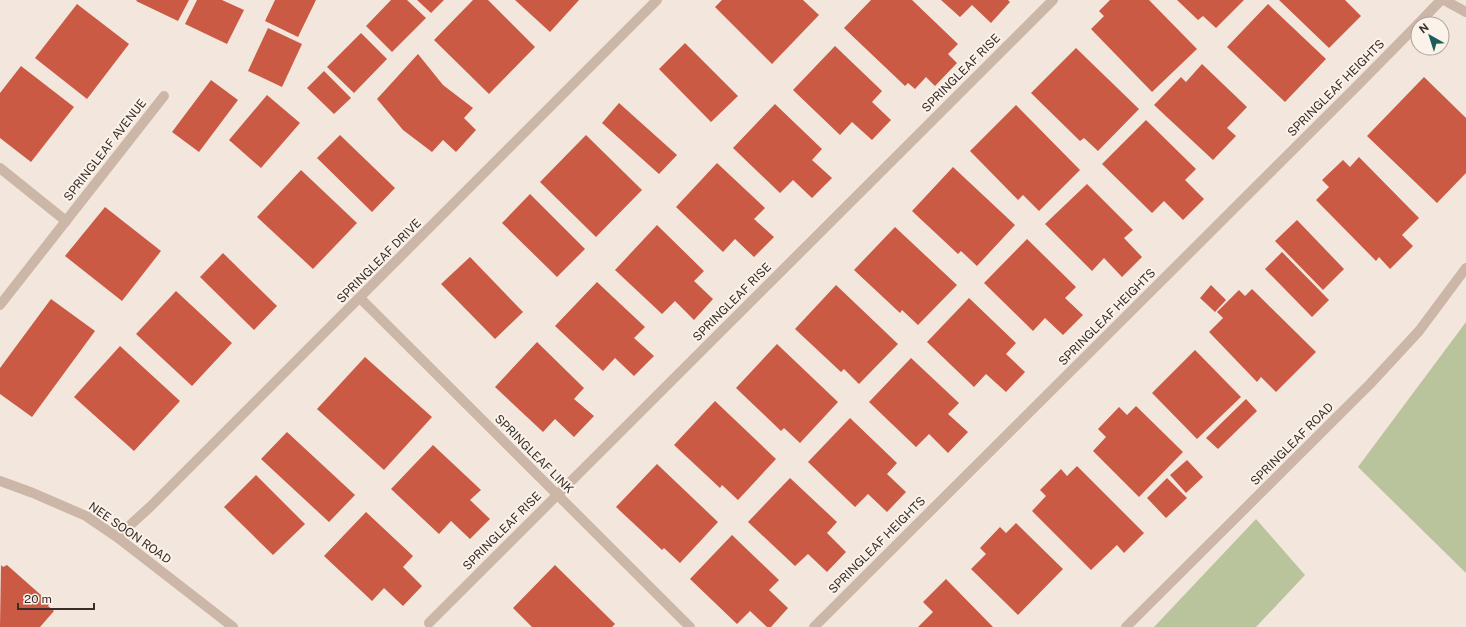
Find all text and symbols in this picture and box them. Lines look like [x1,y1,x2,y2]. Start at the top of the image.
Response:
north arrow [1410,16,1450,56]
text: N [1417,21,1431,36]
street label: SPRINGLEAF RISE [919,31,1003,115]
street label: SPRINGLEAF HEIGHTS [1285,37,1387,139]
street label: SPRINGLEAF AVENUE [61,96,149,204]
street label: SPRINGLEAF DRIVE [334,216,424,306]
street label: SPRINGLEAF RISE [690,260,774,344]
street label: SPRINGLEAF HEIGHTS [1056,266,1158,368]
street label: SPRINGLEAF ROAD [1248,400,1336,488]
street label: SPRINGLEAF LINK [492,412,576,496]
street label: SPRINGLEAF RISE [460,489,544,573]
street label: SPRINGLEAF HEIGHTS [826,494,928,596]
street label: NEE SOON ROAD [86,499,174,567]
scale bar [18,585,94,611]
text: 20 m [24,592,52,606]

